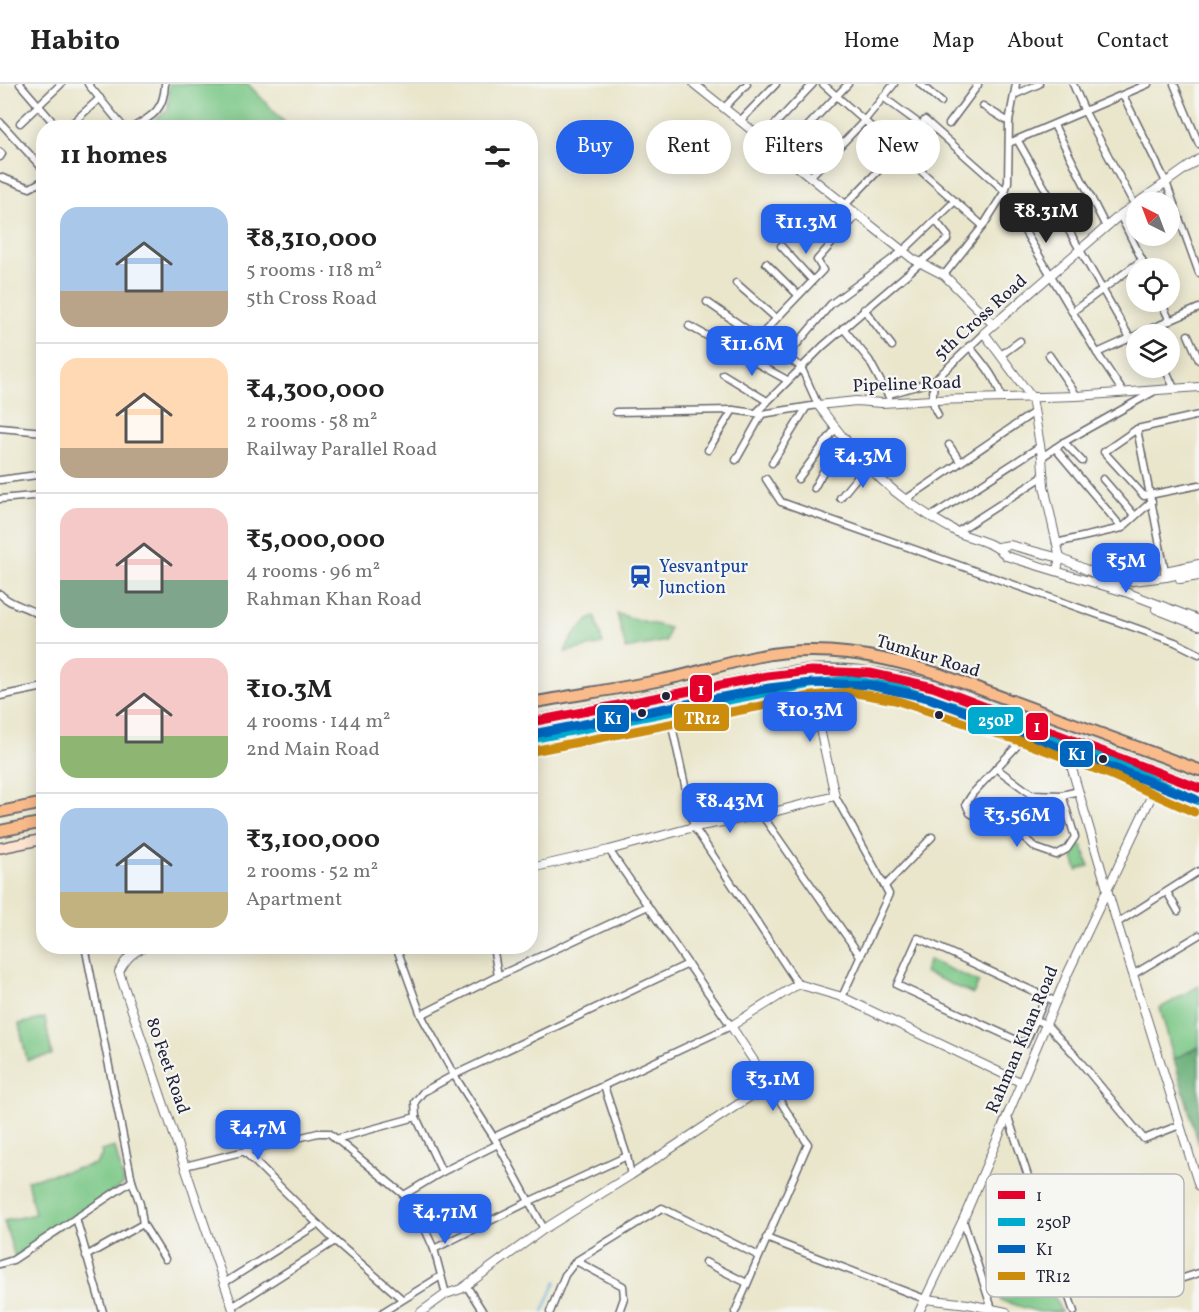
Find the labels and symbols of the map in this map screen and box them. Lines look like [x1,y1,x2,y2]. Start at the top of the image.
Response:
north arrow [1126,192,1180,246]
pin: ₹8.31M [997,193,1095,244]
pin: ₹11.3M [757,204,855,255]
street label: 5th Cross Road [929,269,1033,367]
pin: ₹11.6M [703,326,801,377]
street label: Pipeline Road [852,371,962,399]
pin: ₹4.3M [821,438,905,489]
pin: ₹5M [1097,543,1155,594]
place label: Yesvantpur Junction [659,555,749,601]
station icon: Yesvantpur Junction [628,564,654,590]
street label: Tumkur Road [873,629,983,685]
line badge: 1 [689,674,713,703]
text: 1 [698,680,704,702]
unlabelled marker [660,690,672,702]
pin: ₹10.3M [761,692,859,743]
line badge: TR12 [673,703,730,732]
line badge: K1 [596,704,630,733]
line badge: 250P [967,706,1024,735]
unlabelled marker [636,707,648,719]
text: K1 [604,709,622,731]
text: TR12 [684,709,720,731]
unlabelled marker [933,709,945,721]
text: 250P [978,711,1014,733]
line badge: 1 [1025,712,1049,741]
text: 1 [1034,717,1040,739]
line badge: K1 [1059,740,1094,768]
text: K1 [1068,745,1086,767]
unlabelled marker [1097,753,1109,765]
pin: ₹8.43M [681,783,779,834]
pin: ₹3.56M [968,797,1066,848]
street label: Rahman Khan Road [981,962,1065,1118]
street label: 80 Feet Road [139,1014,195,1118]
pin: ₹3.1M [731,1061,815,1112]
pin: ₹4.7M [216,1110,300,1161]
legend [986,1174,1184,1297]
text: 1 [1036,1186,1042,1208]
pin: ₹4.71M [396,1194,494,1245]
text: 250P [1036,1213,1071,1235]
text: K1 [1036,1240,1053,1262]
text: TR12 [1036,1267,1071,1289]

